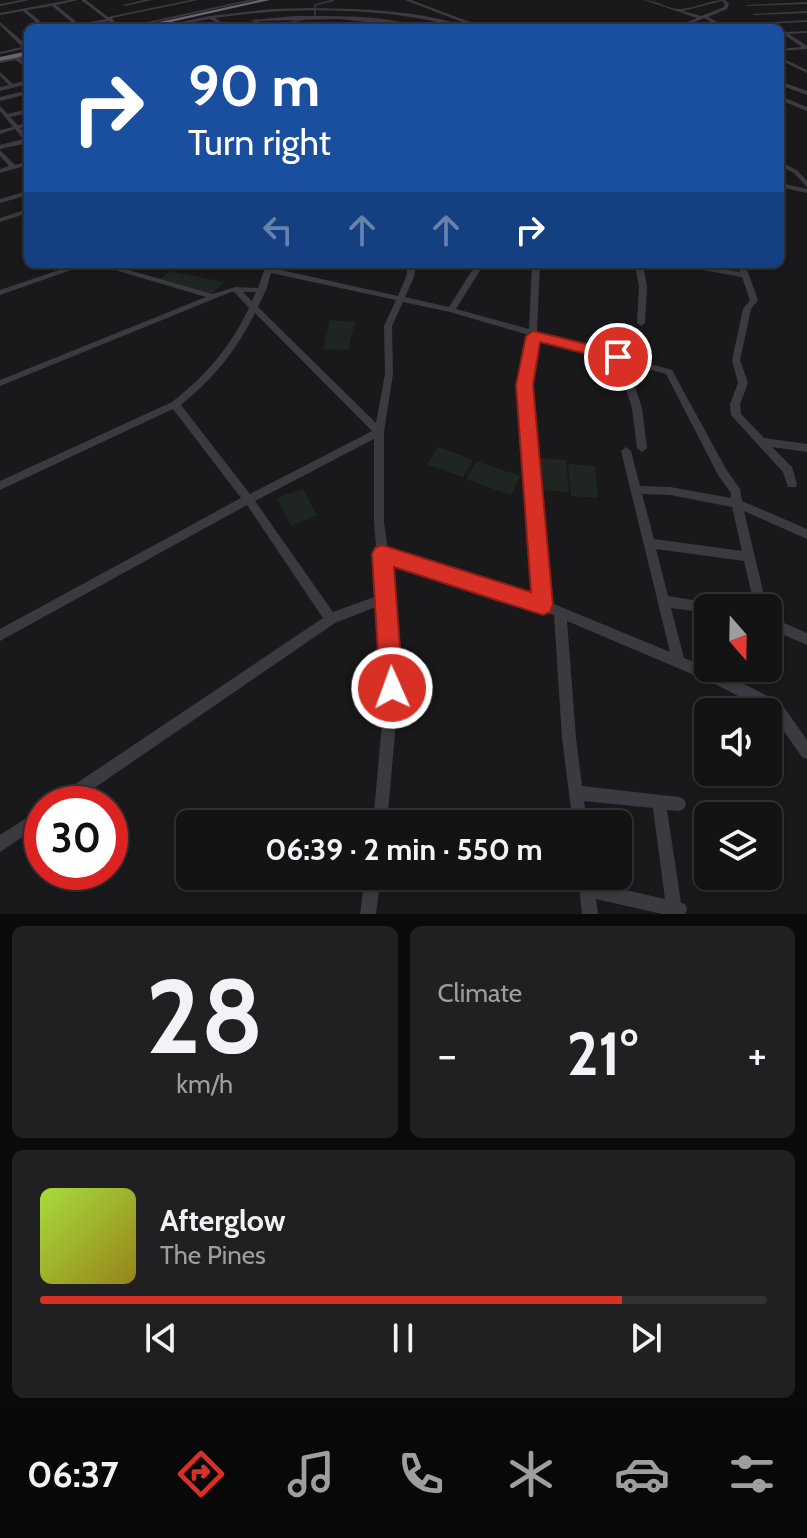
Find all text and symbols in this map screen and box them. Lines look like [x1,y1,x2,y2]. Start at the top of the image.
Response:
text: 90 m [188,52,320,120]
icon: right [56,56,160,160]
text: Turn right [188,120,331,164]
icon: left [256,208,300,252]
icon: ahead [340,208,384,252]
icon: ahead [424,208,468,252]
icon: right [508,208,552,252]
pin [584,323,652,391]
icon: arrive [596,335,640,379]
north arrow [694,594,782,682]
map controls [694,594,782,890]
position arrow [350,646,434,730]
button: sound [694,698,782,786]
speed limit sign: 30 [24,786,128,890]
button: layers [694,802,782,890]
text: 06:39 · 2 min · 550 m [265,831,543,868]
text: 28 [146,953,264,1079]
text: Climate [438,977,522,1009]
text: 21° [567,1017,638,1090]
text: − [438,1028,457,1081]
text: + [748,1028,767,1081]
text: km/h [176,1068,233,1100]
text: Afterglow [160,1202,286,1239]
text: The Pines [160,1239,266,1271]
icon: previous [139,1316,183,1360]
icon: pause [381,1316,425,1360]
icon: next [624,1316,668,1360]
icon: directions [173,1446,229,1502]
icon: music [283,1446,339,1502]
icon: phone [393,1446,449,1502]
icon: climate [503,1446,559,1502]
icon: car [614,1446,670,1502]
icon: filters [724,1446,780,1502]
text: 06:37 [27,1452,119,1496]

